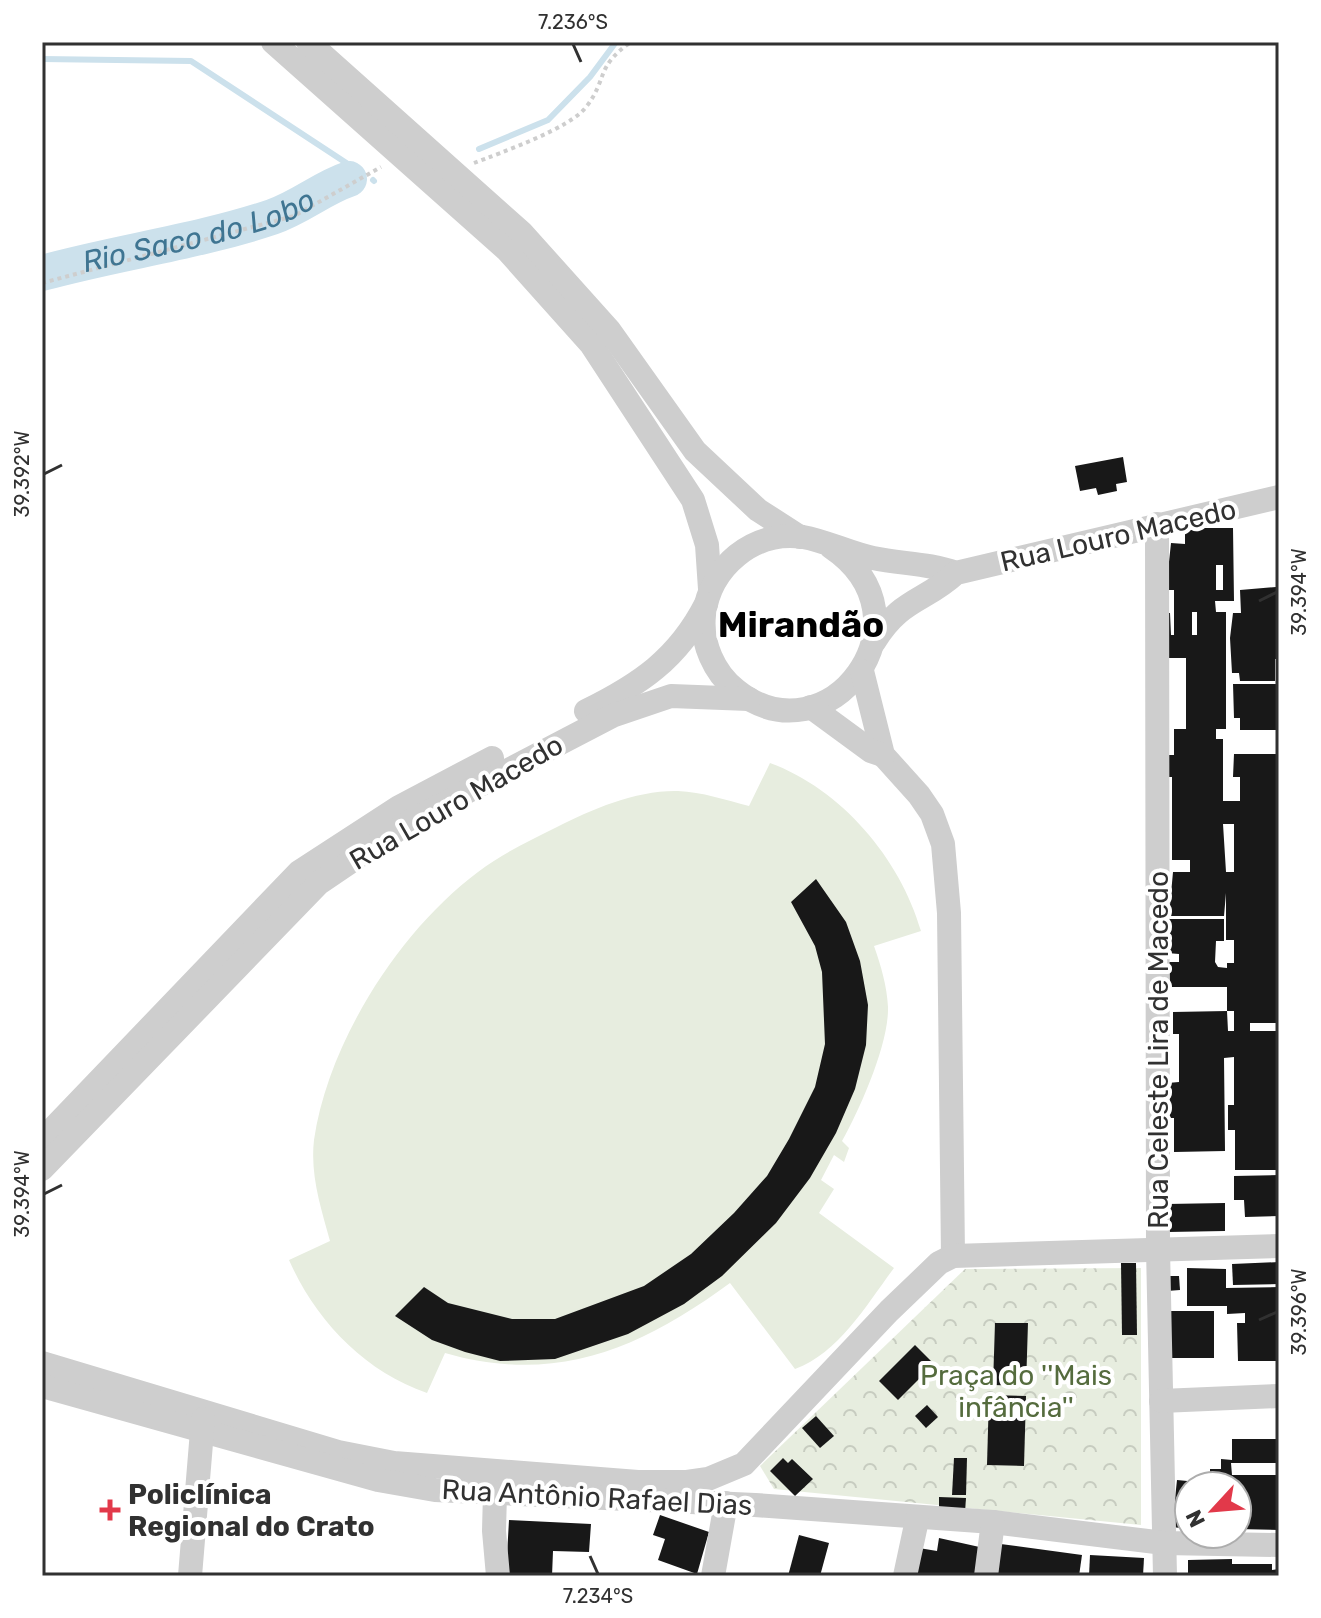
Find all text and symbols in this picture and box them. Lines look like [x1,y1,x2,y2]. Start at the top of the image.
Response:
text: 7.236°S [538,10,608,34]
water label: Rio Saco do Lobo [79,181,321,280]
text: 39.392°W [10,430,34,518]
street label: Rua Louro Macedo [997,492,1239,579]
text: 39.394°W [1287,548,1311,636]
district label: Mirandão [718,603,884,646]
street label: Rua Louro Macedo [344,728,569,877]
street label: Rua Celeste Lira de Macedo [1142,871,1175,1229]
text: 39.394°W [10,1150,34,1238]
text: 39.396°W [1287,1268,1311,1356]
park label: Praça do ''Mais infância'' [920,1359,1112,1424]
north arrow [1173,1470,1253,1550]
street label: Rua Antônio Rafael Dias [441,1473,753,1522]
place label: Policlínica Regional do Crato [128,1478,375,1543]
marker: Policlínica Regional do Crato [99,1499,121,1521]
text: N [1180,1506,1211,1532]
text: 7.234°S [563,1584,633,1608]

